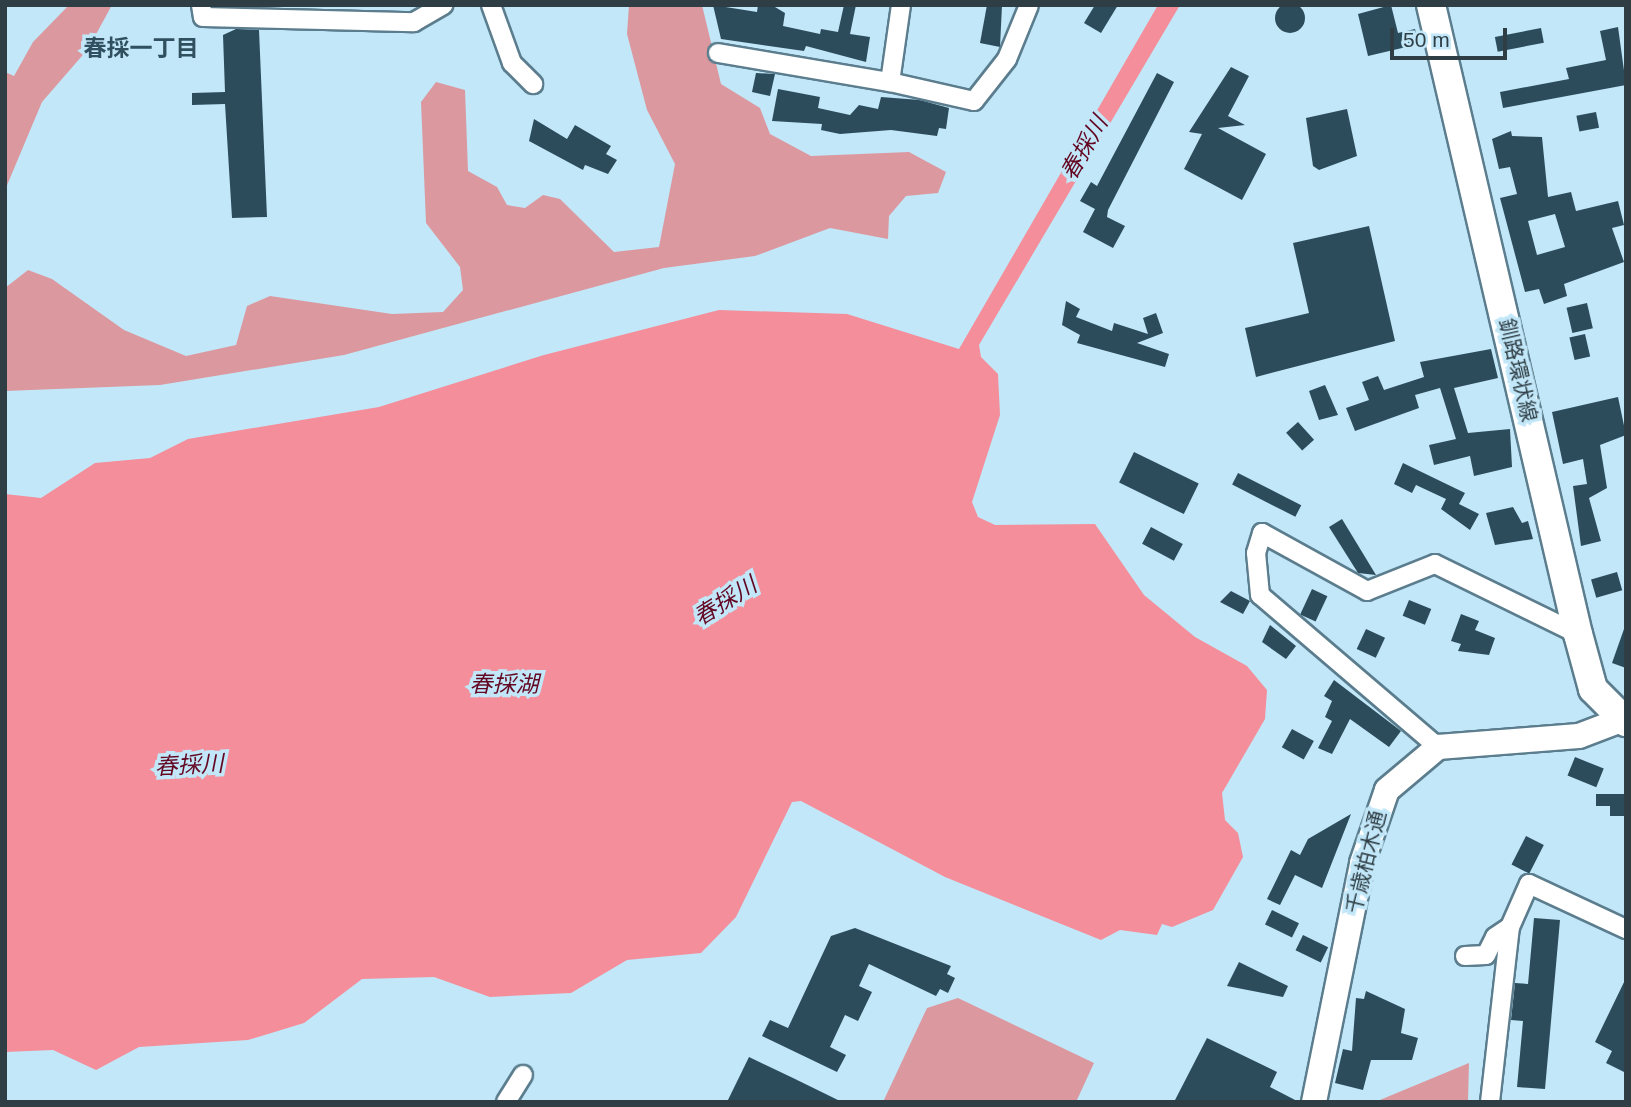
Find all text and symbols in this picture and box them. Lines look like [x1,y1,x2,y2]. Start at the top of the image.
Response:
scale bar [1393,14,1510,58]
text: 50 m [1403,28,1450,51]
district label: 春採一丁目 [84,34,198,62]
water label: 春採川 [1055,111,1113,185]
street label: 釧路環状線 [1494,316,1542,424]
water label: 春採川 [688,571,762,631]
water label: 春採湖 [470,670,538,698]
water label: 春採川 [154,749,224,781]
street label: 千歳柏木通 [1341,808,1391,916]

